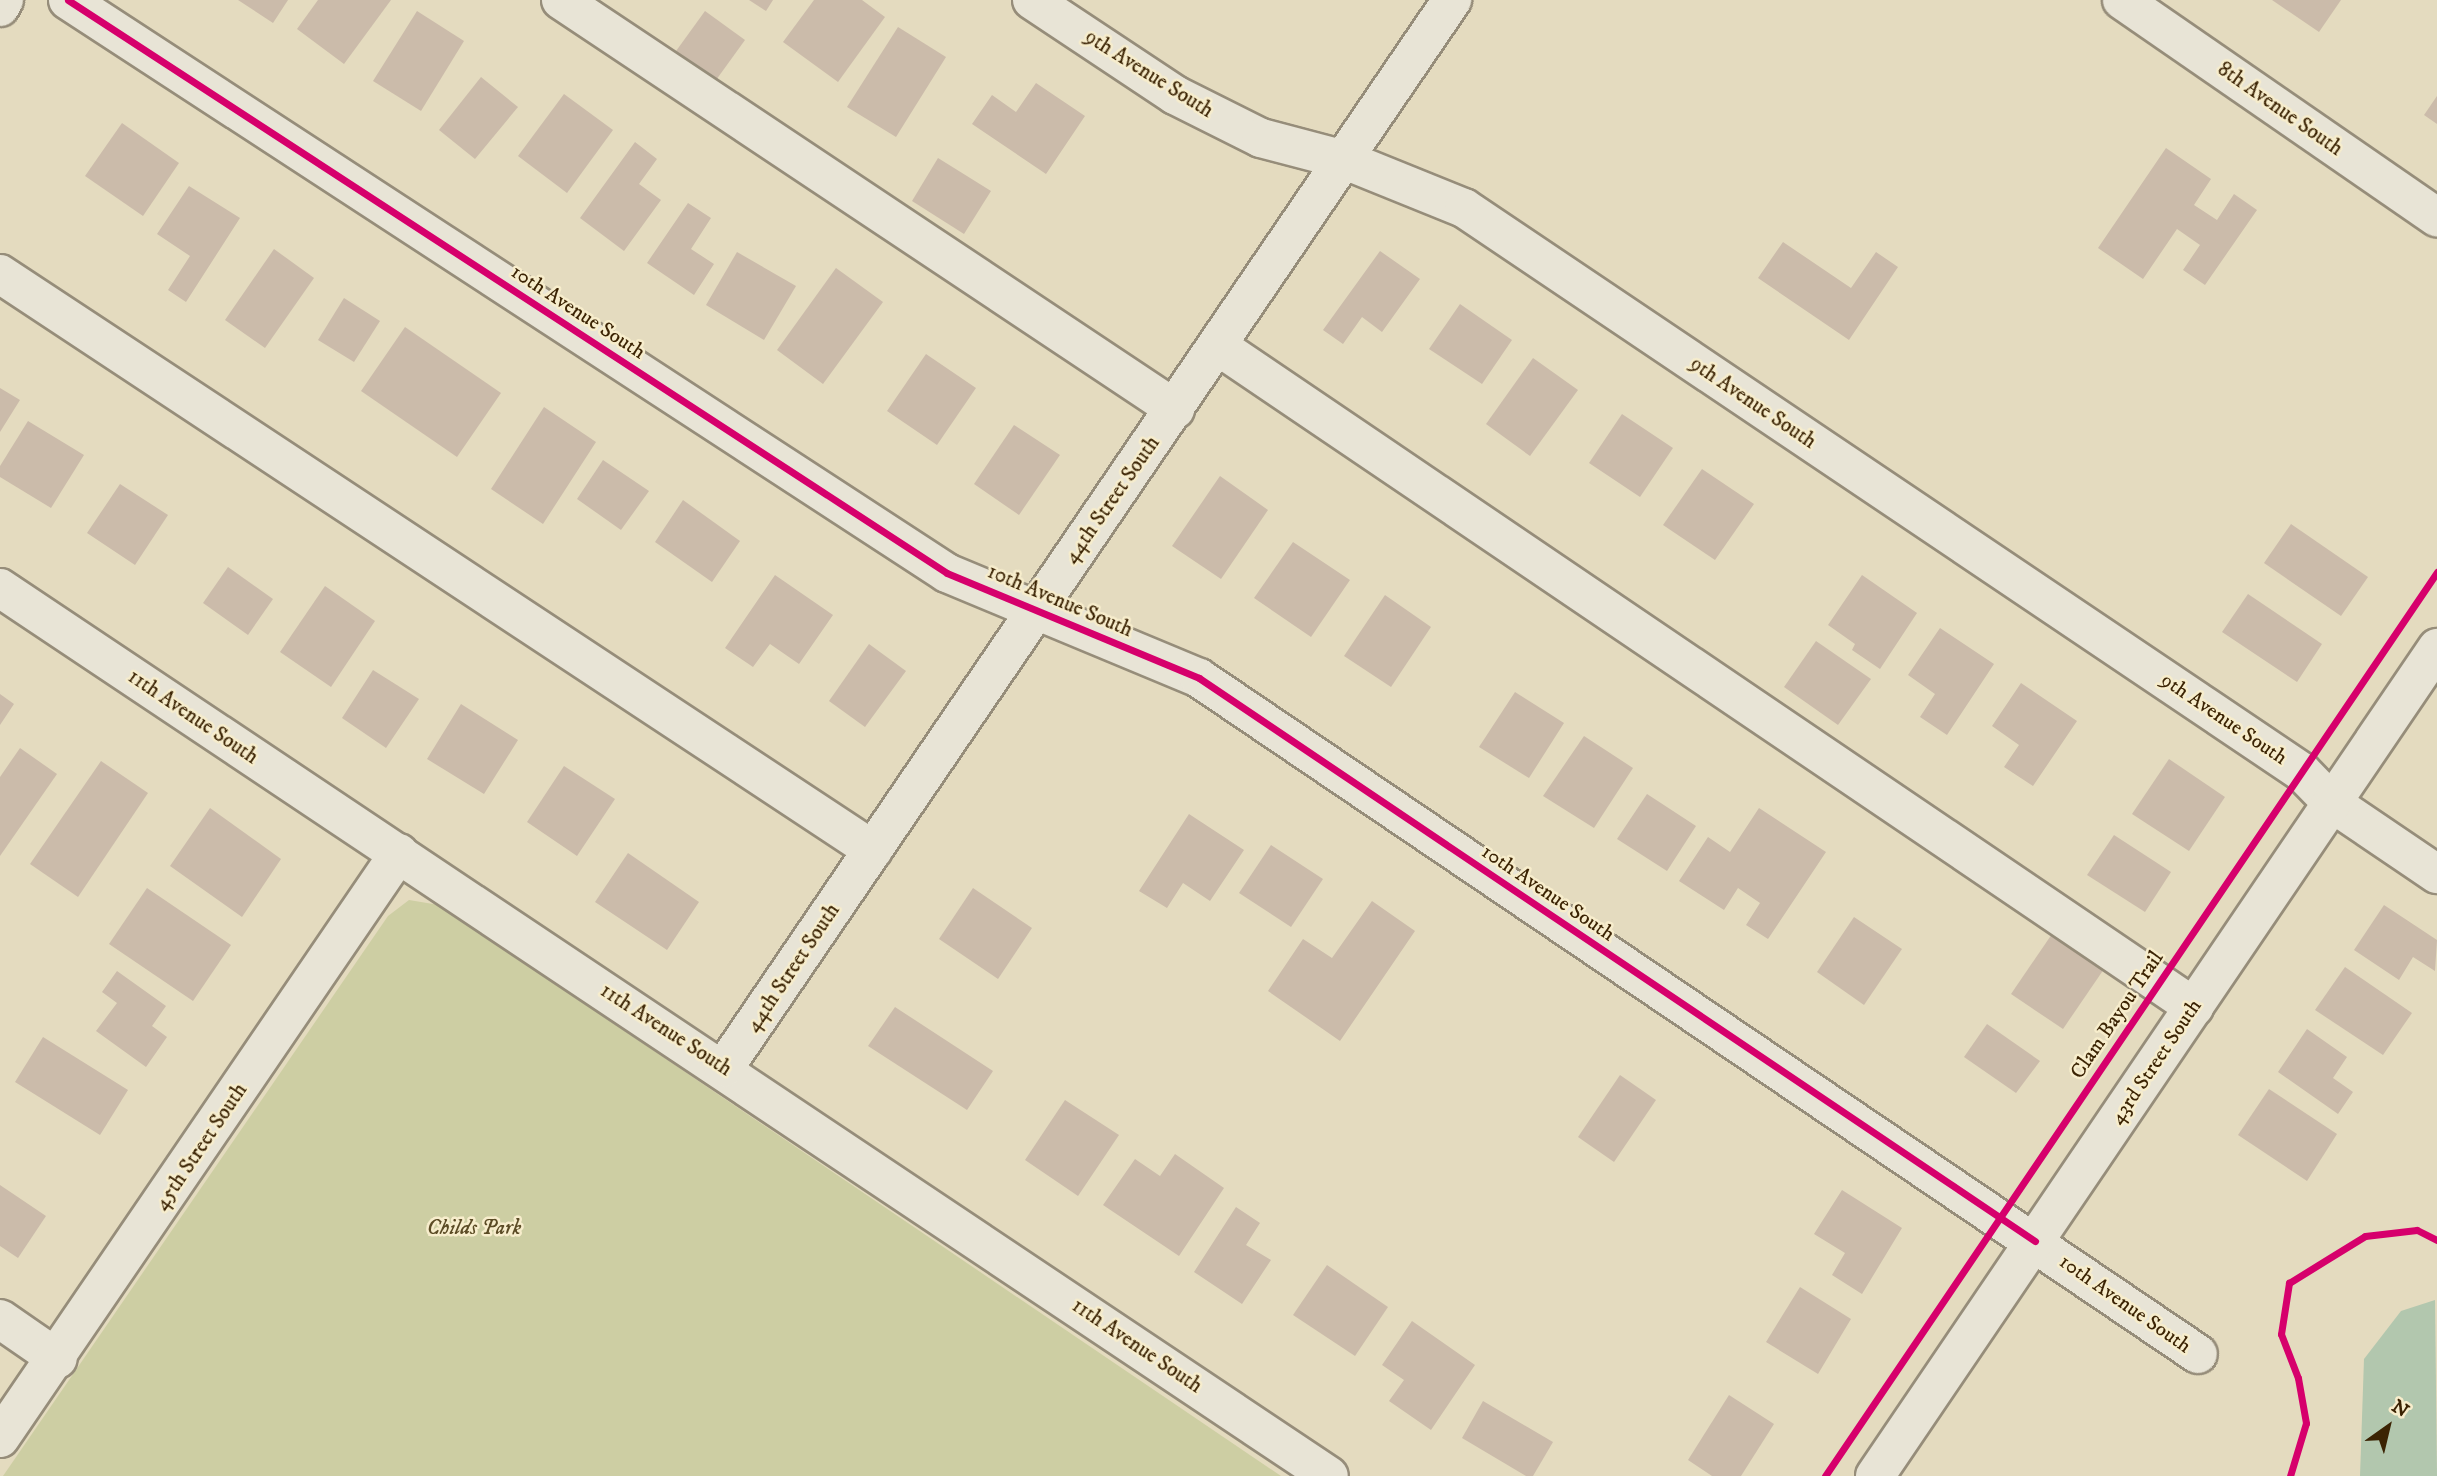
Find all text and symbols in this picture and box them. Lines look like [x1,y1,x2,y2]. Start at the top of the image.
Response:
street label: 9th Avenue South [1080,24,1218,124]
street label: 8th Avenue South [2213,57,2347,161]
street label: 10th Avenue South [506,259,650,365]
street label: 9th Avenue South [1685,351,1821,455]
street label: 44th Street South [1059,431,1165,569]
street label: 10th Avenue South [984,559,1136,643]
street label: 11th Avenue South [123,664,263,770]
street label: 9th Avenue South [2156,667,2292,771]
street label: 10th Avenue South [1477,839,1619,947]
street label: 44th Street South [741,899,845,1037]
street label: Clam Bayou Trail [2065,946,2169,1084]
street label: 11th Avenue South [595,978,737,1082]
street label: 43rd Street South [2105,994,2207,1130]
street label: 45th Street South [149,1079,253,1215]
park label: Childs Park [427,1215,521,1241]
street label: 10th Avenue South [2054,1249,2196,1359]
street label: 11th Avenue South [1067,1293,1207,1399]
north arrow [2353,1392,2423,1462]
text: N [2387,1395,2413,1423]

